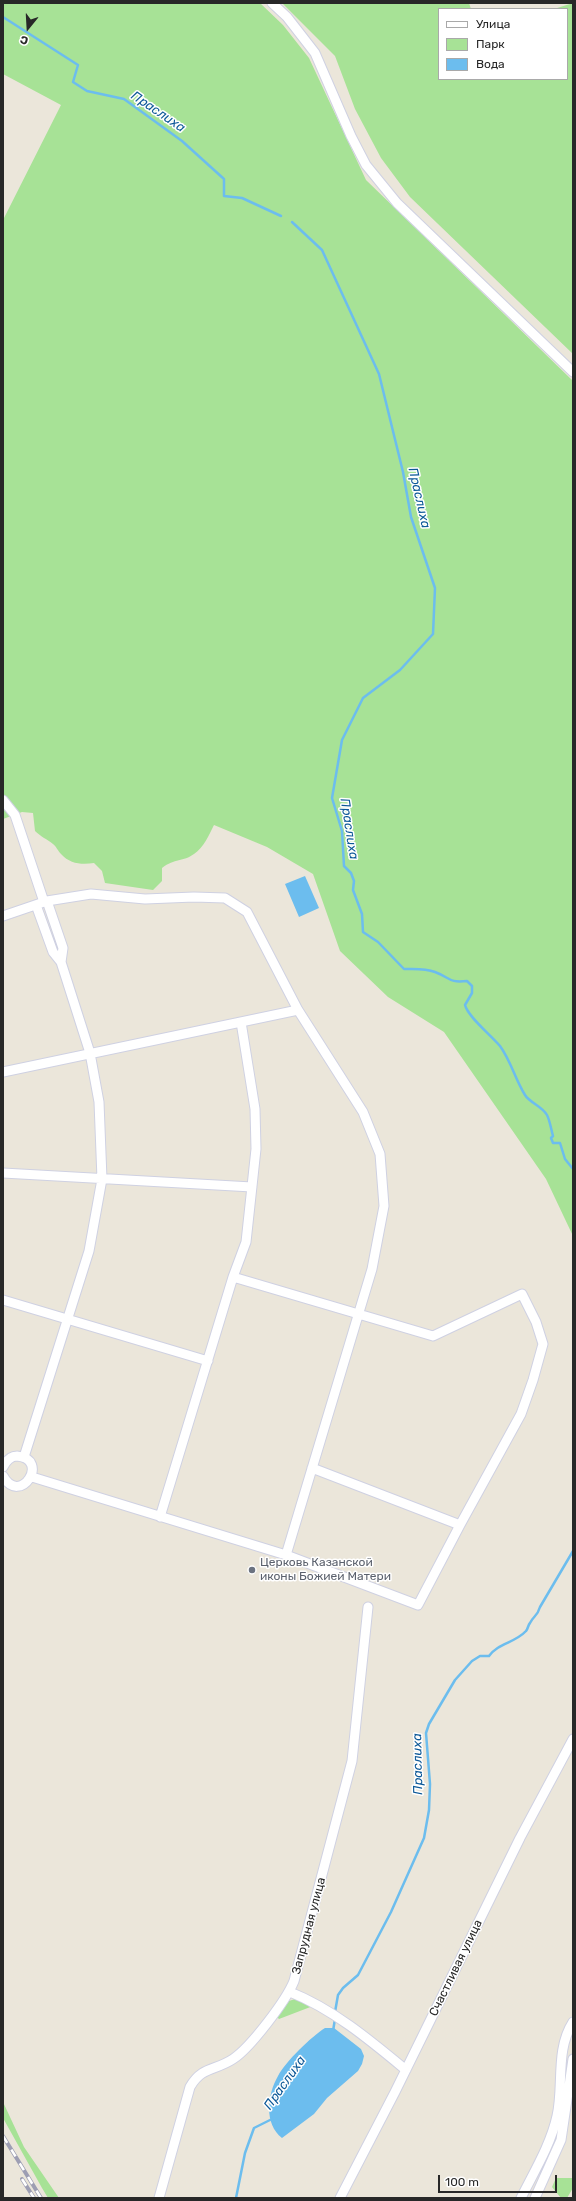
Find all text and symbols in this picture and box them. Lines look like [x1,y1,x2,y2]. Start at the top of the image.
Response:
north arrow [8,8,48,48]
legend [438,8,568,80]
text: Улица [476,17,510,31]
text: С [18,33,30,47]
text: Парк [476,37,505,51]
text: Вода [476,57,505,71]
water label: Праслиха [128,88,188,136]
water label: Праслиха [404,466,434,530]
water label: Праслиха [336,797,362,861]
place label: Церковь Казанской иконы Божией Матери [260,1556,391,1584]
marker: Церковь Казанской иконы Божией Матери [247,1565,257,1575]
water label: Праслиха [410,1733,426,1795]
street label: Запрудная улица [289,1876,329,1976]
street label: Счастливая улица [426,1917,486,2019]
water label: Праслиха [261,2053,309,2113]
scale bar [440,2167,559,2193]
text: 100 m [445,2175,479,2189]

